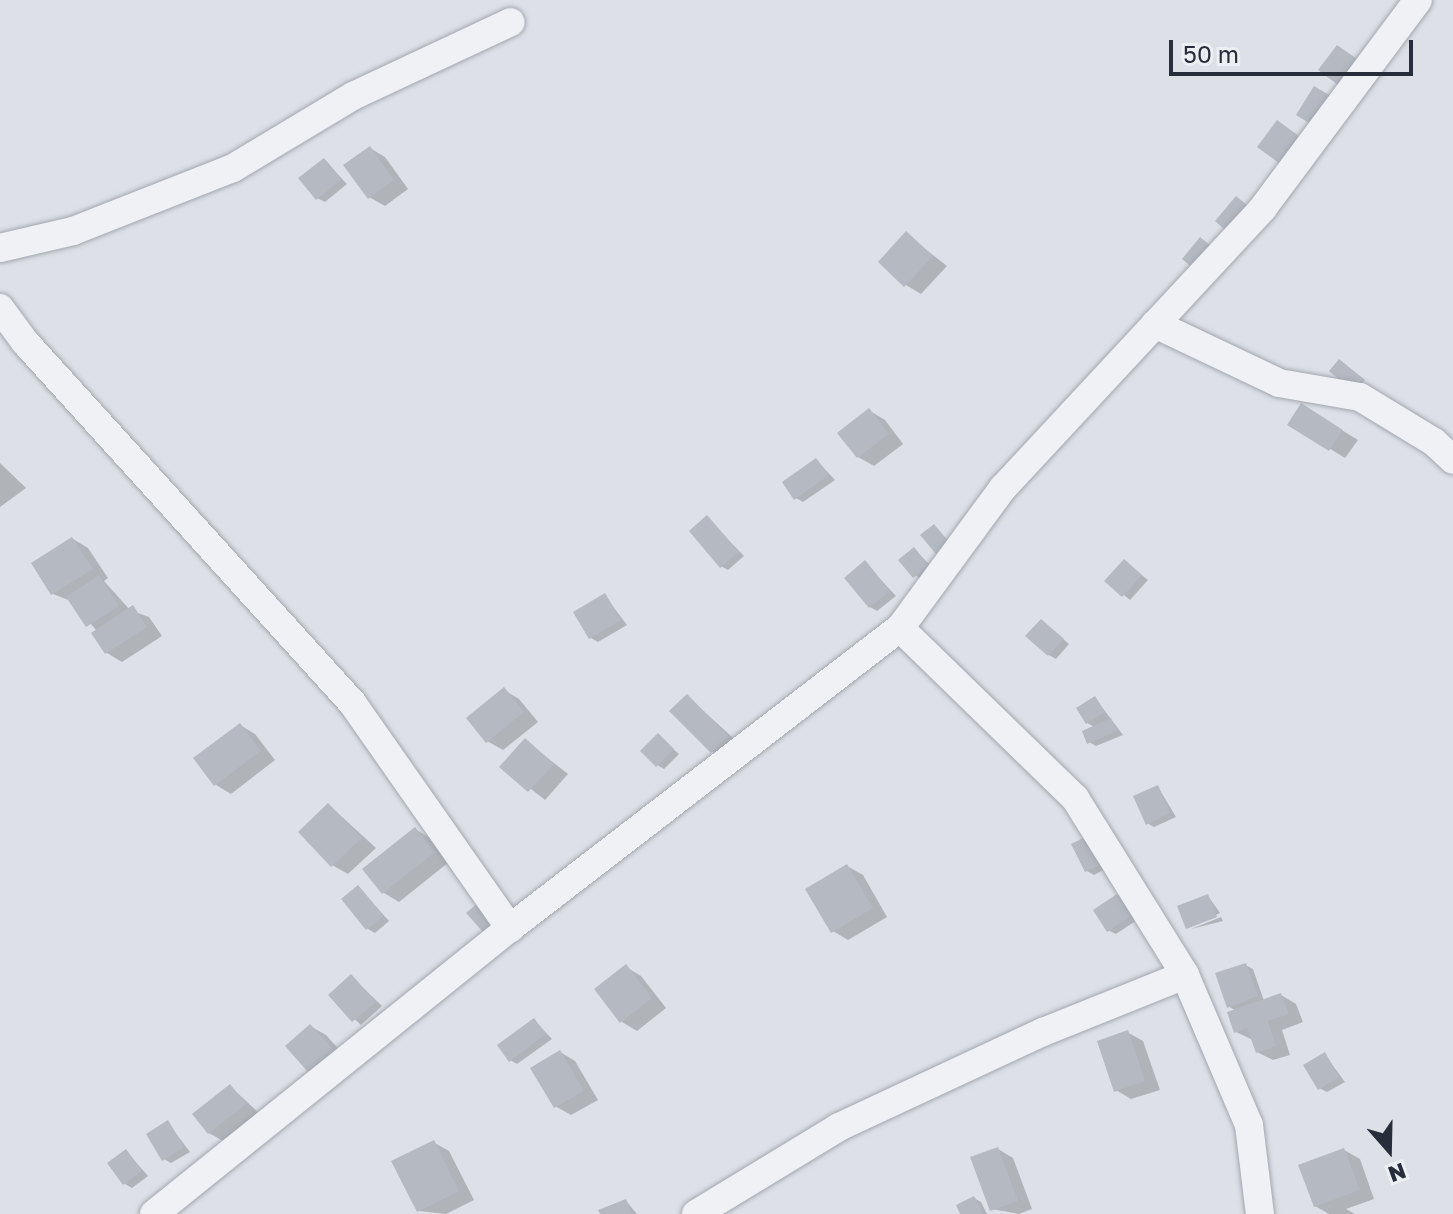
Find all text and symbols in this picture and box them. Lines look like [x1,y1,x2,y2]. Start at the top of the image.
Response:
scale bar [1173,24,1417,74]
text: 50 m [1183,39,1239,68]
north arrow [1349,1110,1429,1190]
text: N [1385,1157,1410,1189]

